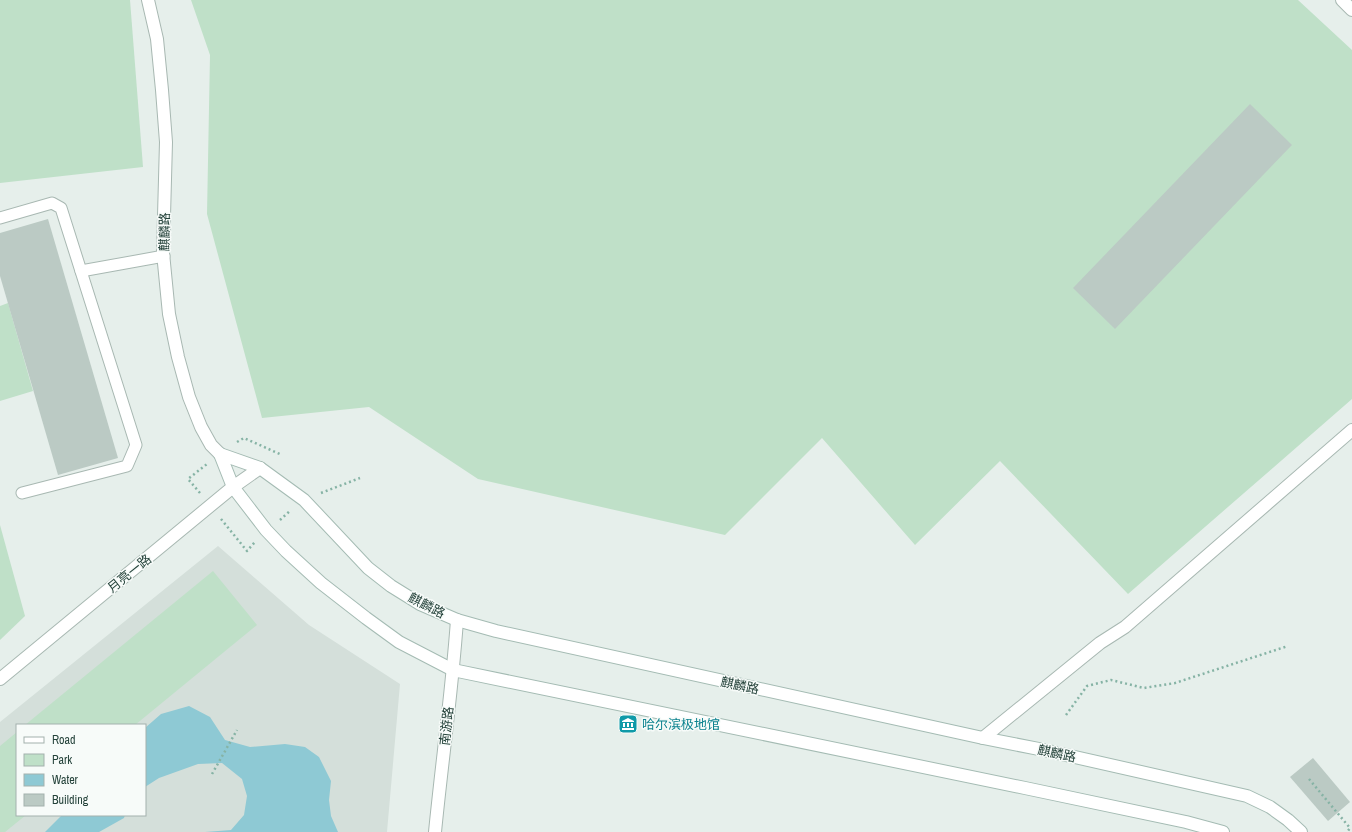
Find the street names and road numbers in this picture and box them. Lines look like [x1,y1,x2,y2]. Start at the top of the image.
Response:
street label: 麒麟路 [156,212,173,252]
street label: 月亮一路 [104,550,155,596]
street label: 麒麟路 [406,589,448,622]
street label: 麒麟路 [719,673,761,698]
street label: 南游路 [436,706,457,746]
street label: 麒麟路 [1036,741,1078,766]

